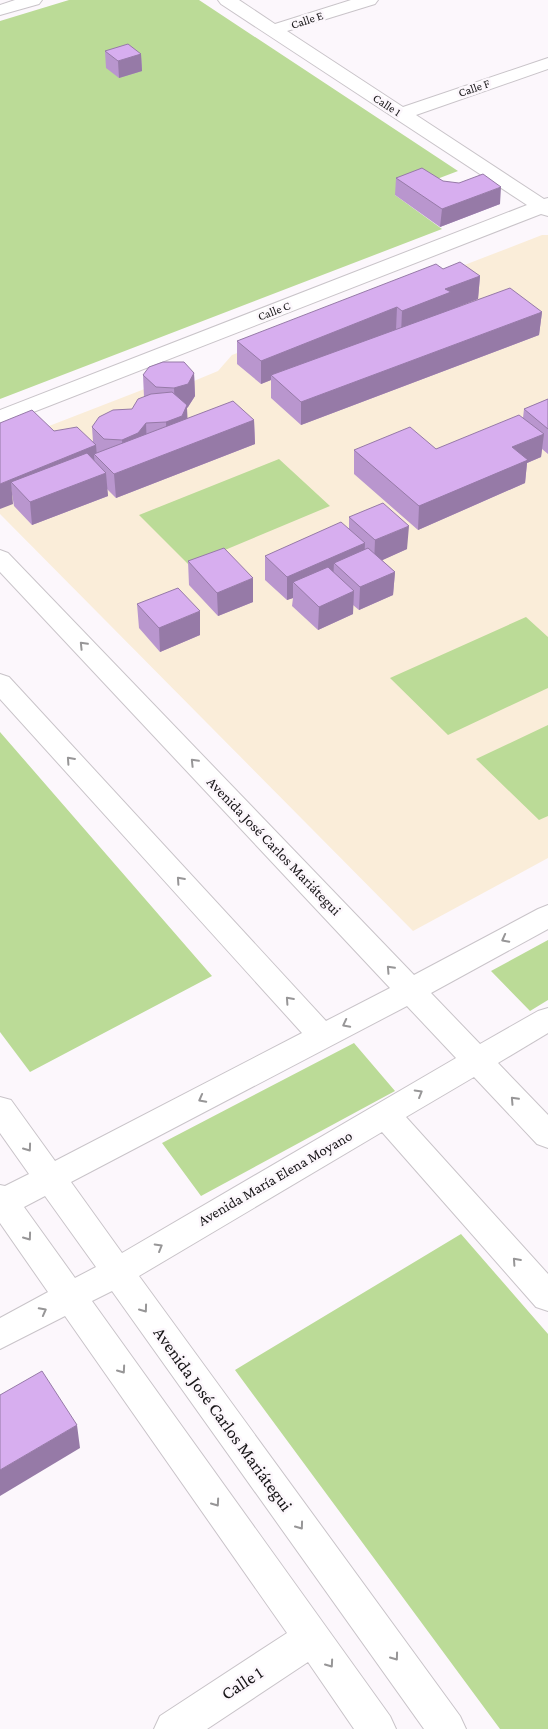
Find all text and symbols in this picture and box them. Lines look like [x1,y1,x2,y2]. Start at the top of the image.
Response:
street label: Calle E [289,8,325,32]
street label: Calle F [456,76,492,100]
street label: Calle 1 [370,91,404,119]
street label: Calle C [256,298,292,324]
one-way arrow [80,641,89,650]
one-way arrow [67,757,76,766]
one-way arrow [191,759,200,768]
street label: Avenida José Carlos Mariátegui [203,774,344,919]
one-way arrow [177,877,186,886]
one-way arrow [501,933,510,943]
one-way arrow [387,966,396,975]
one-way arrow [286,997,295,1006]
one-way arrow [343,1018,352,1028]
one-way arrow [414,1090,423,1100]
one-way arrow [198,1093,207,1103]
one-way arrow [511,1096,520,1105]
street label: Avenida María Elena Moyano [195,1127,355,1230]
one-way arrow [23,1142,31,1151]
one-way arrow [22,1232,31,1241]
one-way arrow [153,1243,162,1253]
one-way arrow [512,1257,521,1266]
one-way arrow [138,1303,146,1312]
one-way arrow [38,1307,47,1317]
street label: Avenida José Carlos Mariátegui [149,1323,297,1515]
one-way arrow [116,1364,125,1374]
one-way arrow [210,1497,219,1506]
one-way arrow [294,1520,303,1530]
one-way arrow [389,1652,398,1661]
one-way arrow [324,1658,333,1668]
street label: Calle 1 [217,1662,267,1704]

